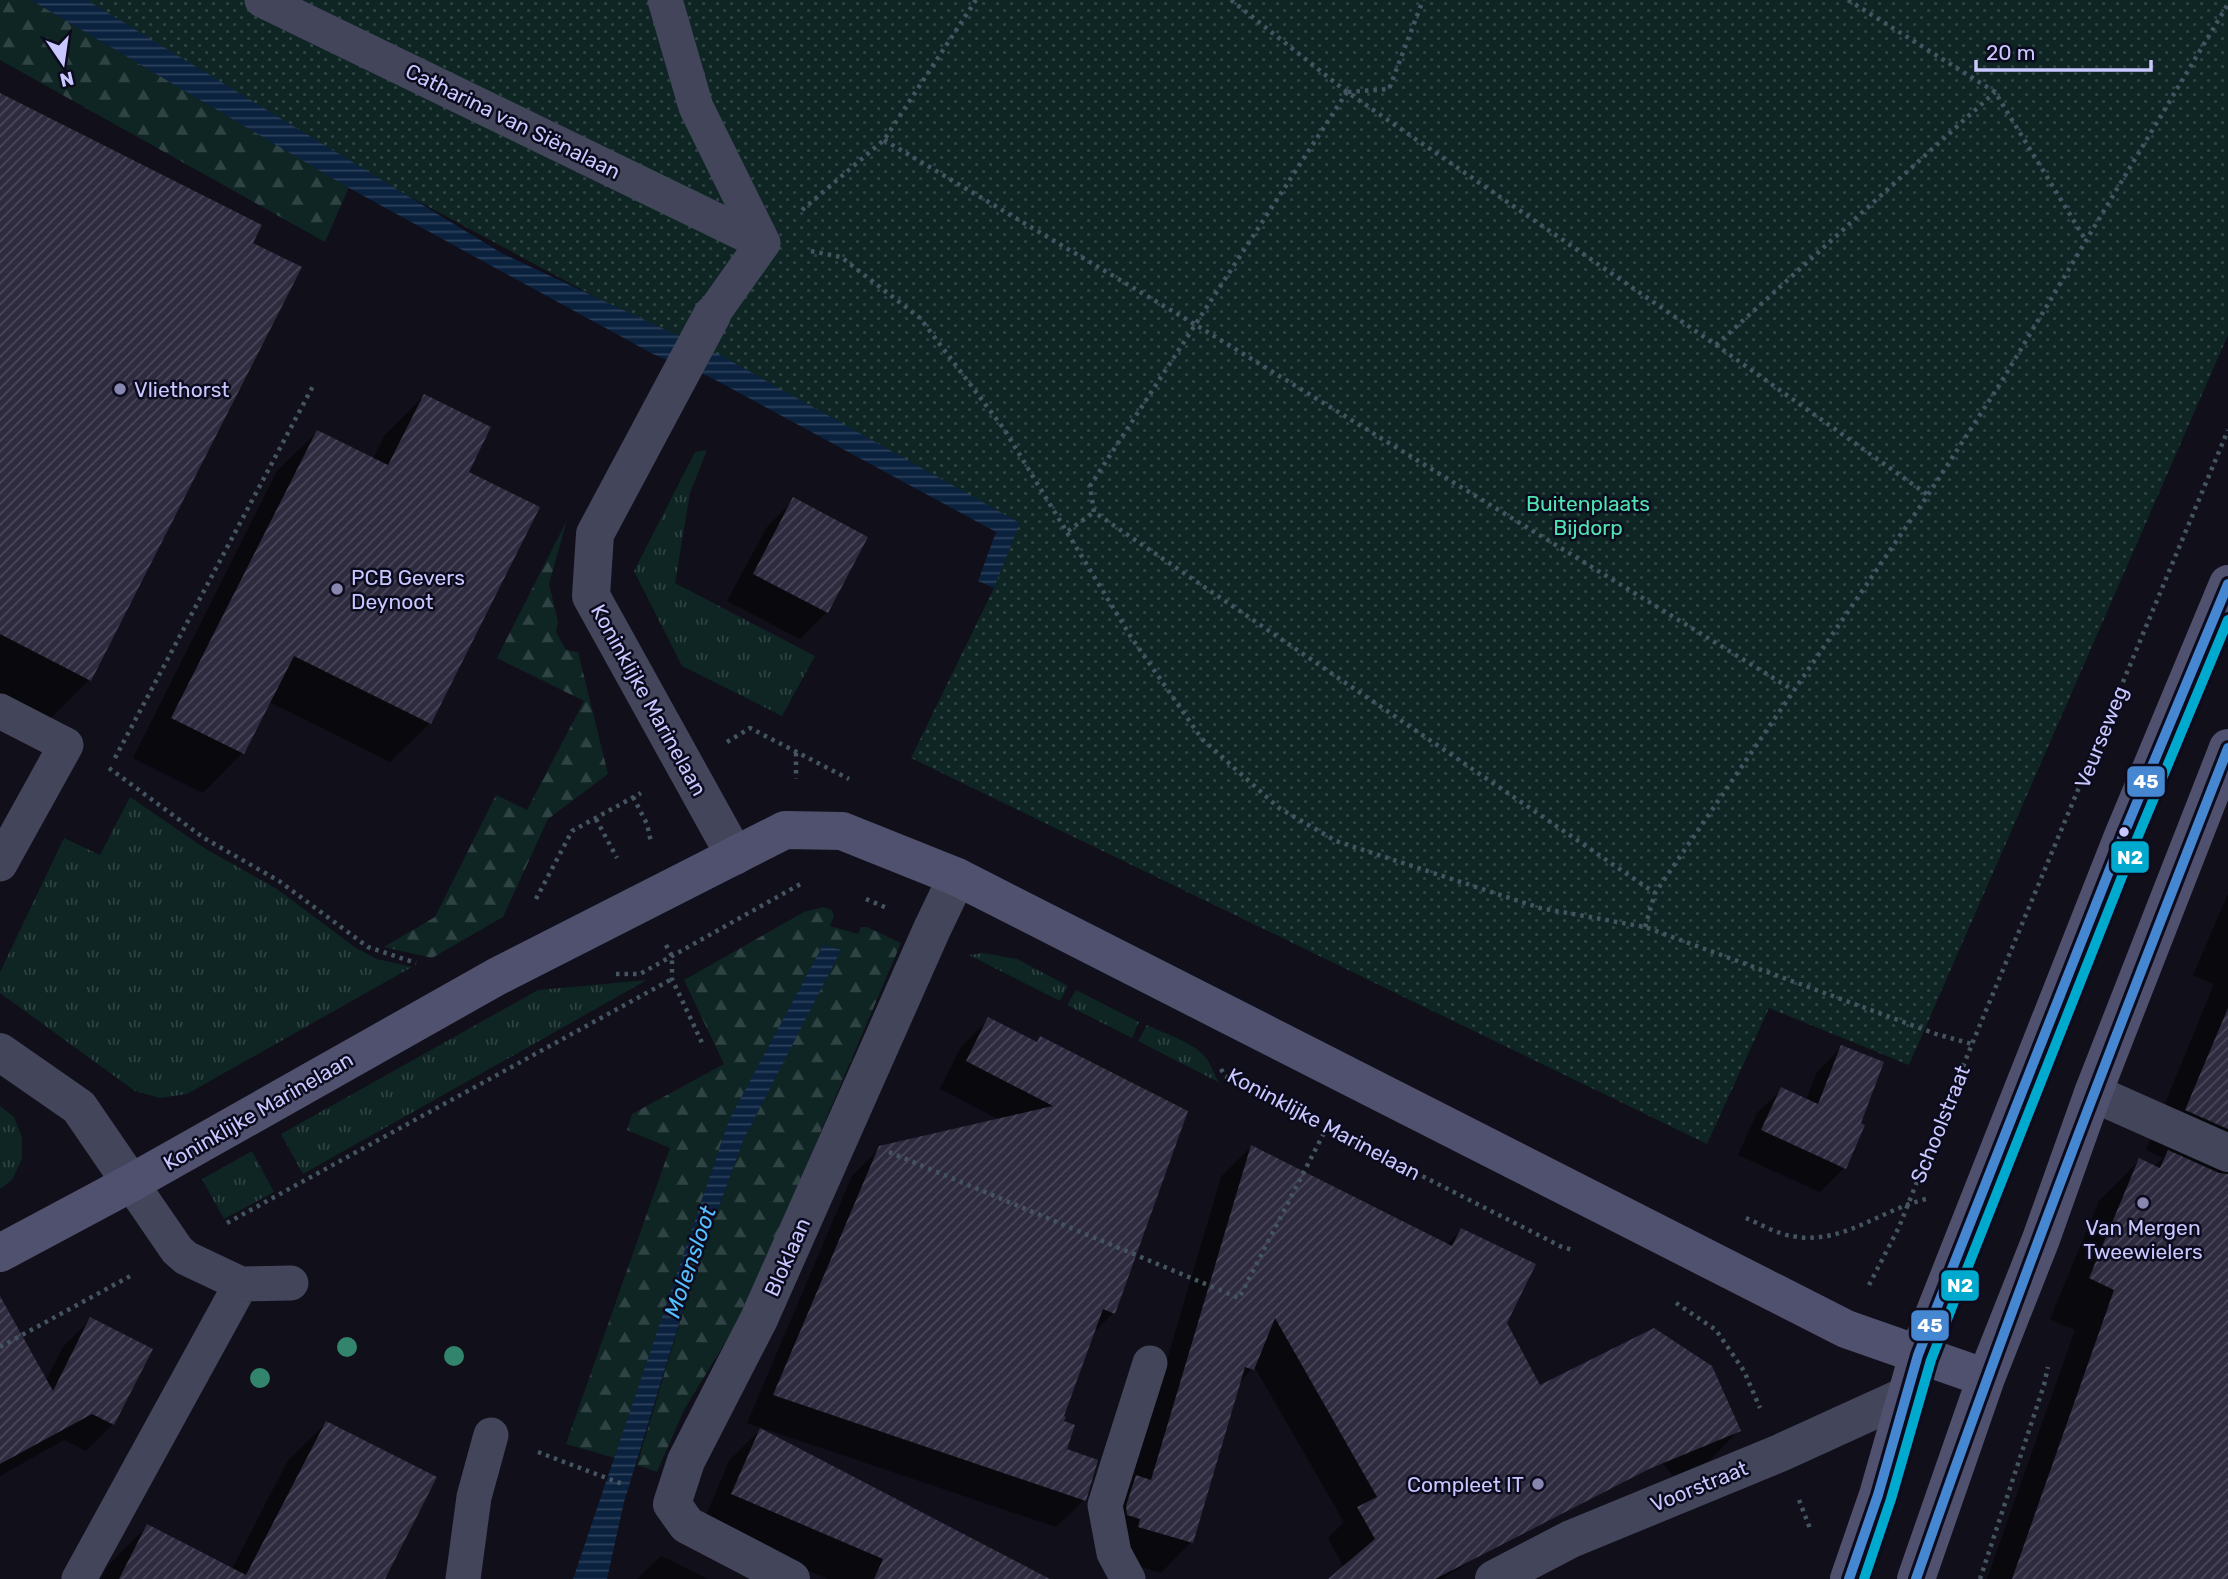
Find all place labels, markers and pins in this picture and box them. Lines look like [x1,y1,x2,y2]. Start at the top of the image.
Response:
place label: Vliethorst [134,377,230,402]
marker: Vliethorst [112,381,128,397]
place label: PCB Gevers Deynoot [351,565,465,614]
marker: PCB Gevers Deynoot [329,581,345,597]
unlabelled marker [2117,825,2131,839]
marker: Van Mergen Tweewielers [2135,1195,2151,1211]
place label: Van Mergen Tweewielers [2083,1215,2203,1264]
place label: Compleet IT [1407,1472,1524,1497]
marker: Compleet IT [1530,1476,1546,1492]

